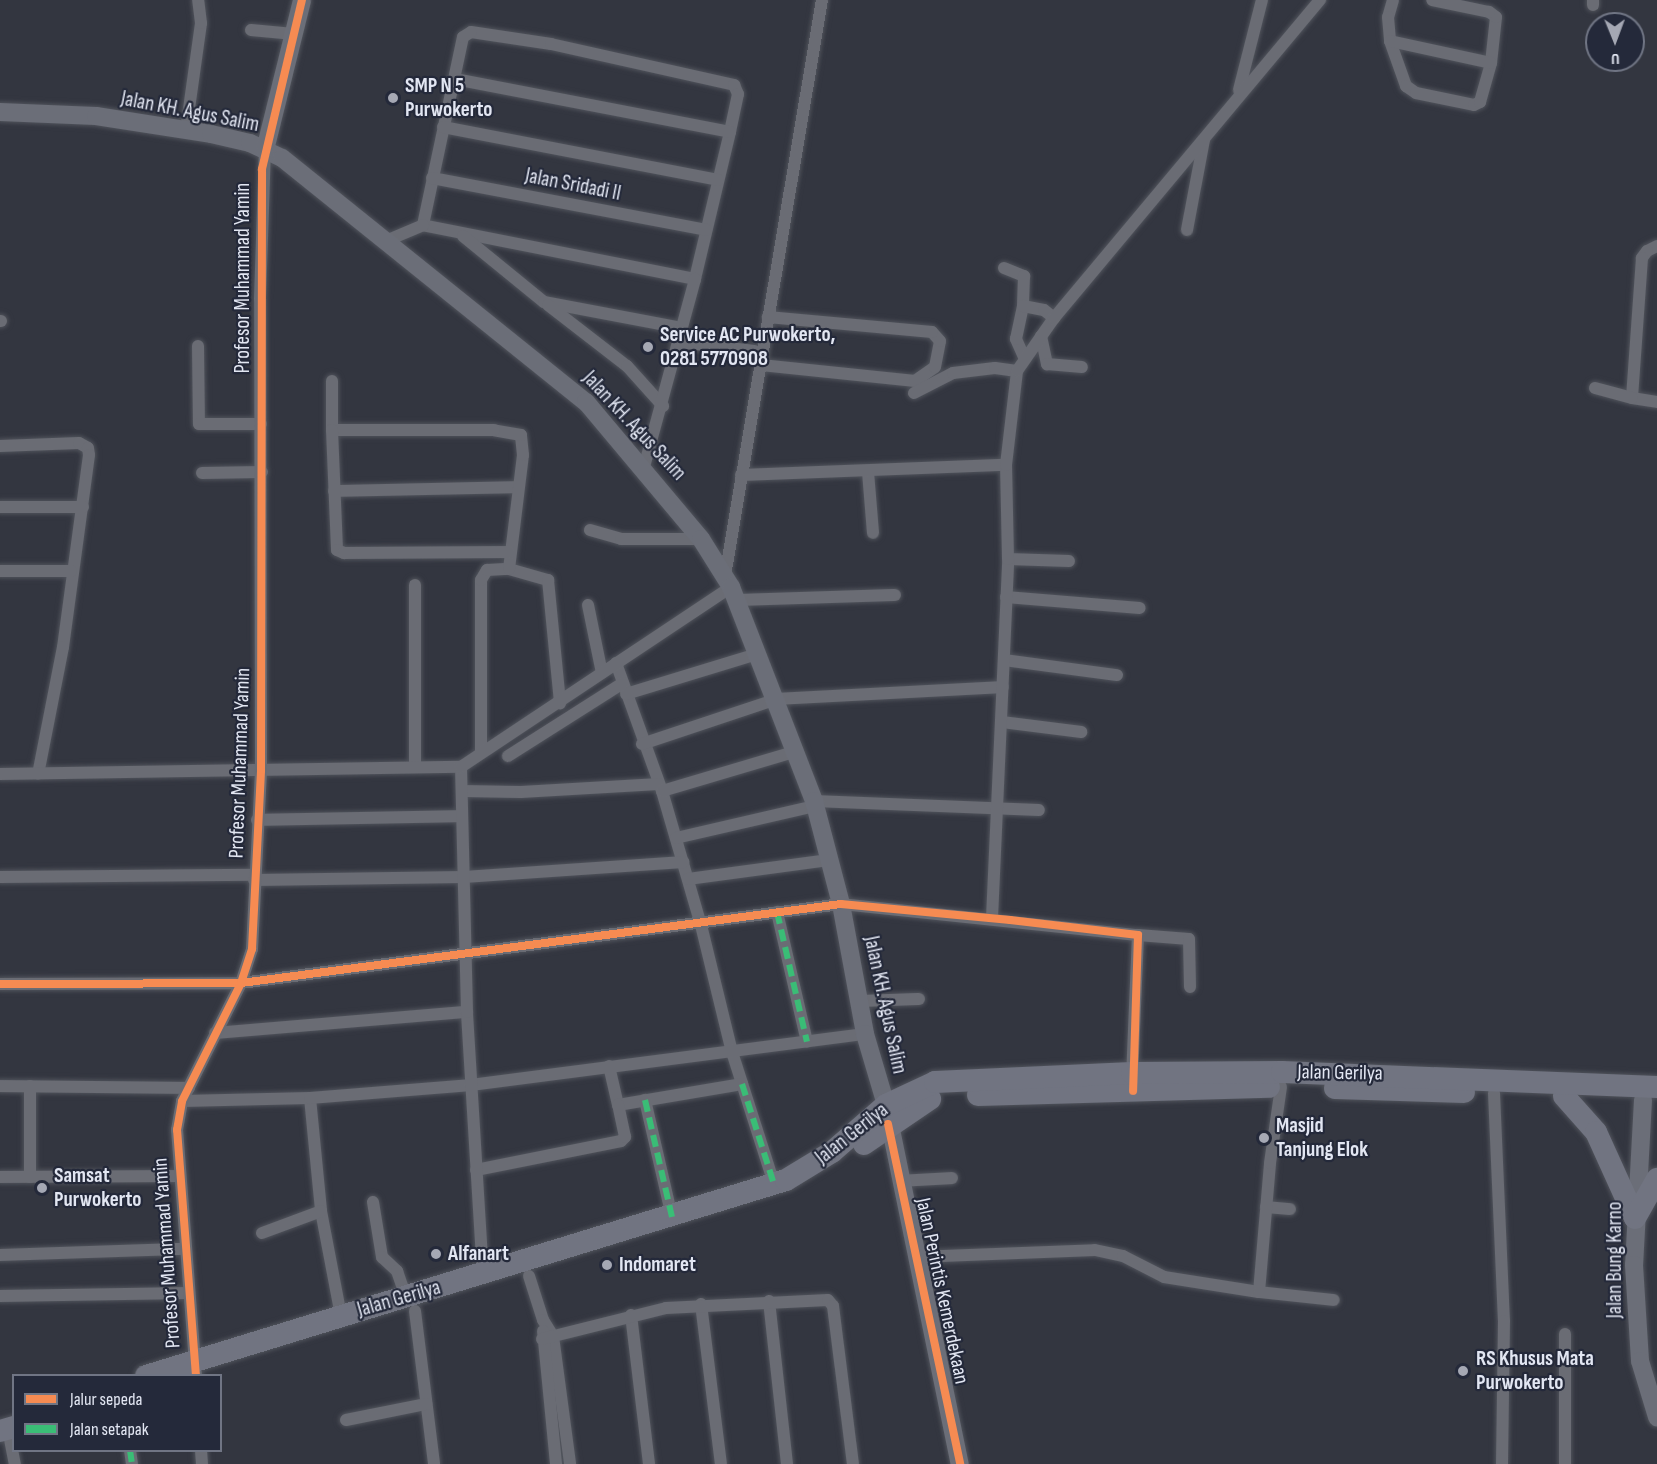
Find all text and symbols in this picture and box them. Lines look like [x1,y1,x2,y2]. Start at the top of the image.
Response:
north arrow [1585,12,1645,72]
text: U [1611,49,1620,68]
place label: SMP N 5 Purwokerto [405,73,492,123]
street label: Jalan KH. Agus Salim [119,86,261,138]
marker: SMP N 5 Purwokerto [386,91,400,105]
street label: Jalan Sridadi II [523,163,623,207]
street label: Profesor Muhammad Yamin [230,183,256,373]
place label: Service AC Purwokerto, 0281 5770908 [660,322,835,372]
marker: Service AC Purwokerto, 0281 5770908 [641,340,655,354]
street label: Jalan KH. Agus Salim [577,366,691,486]
street label: Profesor Muhammad Yamin [224,667,256,859]
street label: Jalan KH. Agus Salim [858,934,912,1076]
street label: Jalan Gerilya [1297,1060,1383,1086]
street label: Jalan Gerilya [811,1098,893,1170]
place label: Masjid Tanjung Elok [1276,1113,1368,1163]
marker: Masjid Tanjung Elok [1257,1131,1271,1145]
street label: Profesor Muhammad Yamin [148,1157,186,1349]
place label: Samsat Purwokerto [54,1163,141,1213]
marker: Samsat Purwokerto [35,1181,49,1195]
street label: Jalan Perintis Kemerdekaan [910,1196,974,1386]
street label: Jalan Bung Karno [1602,1202,1628,1318]
place label: Alfanart [448,1241,509,1267]
marker: Alfanart [429,1247,443,1261]
place label: Indomaret [619,1252,696,1278]
marker: Indomaret [600,1258,614,1272]
street label: Jalan Gerilya [354,1275,444,1323]
place label: RS Khusus Mata Purwokerto [1476,1346,1594,1396]
marker: RS Khusus Mata Purwokerto [1454,1362,1472,1380]
legend [12,1374,222,1452]
text: Jalur sepeda [70,1389,142,1410]
text: Jalan setapak [70,1419,149,1440]

